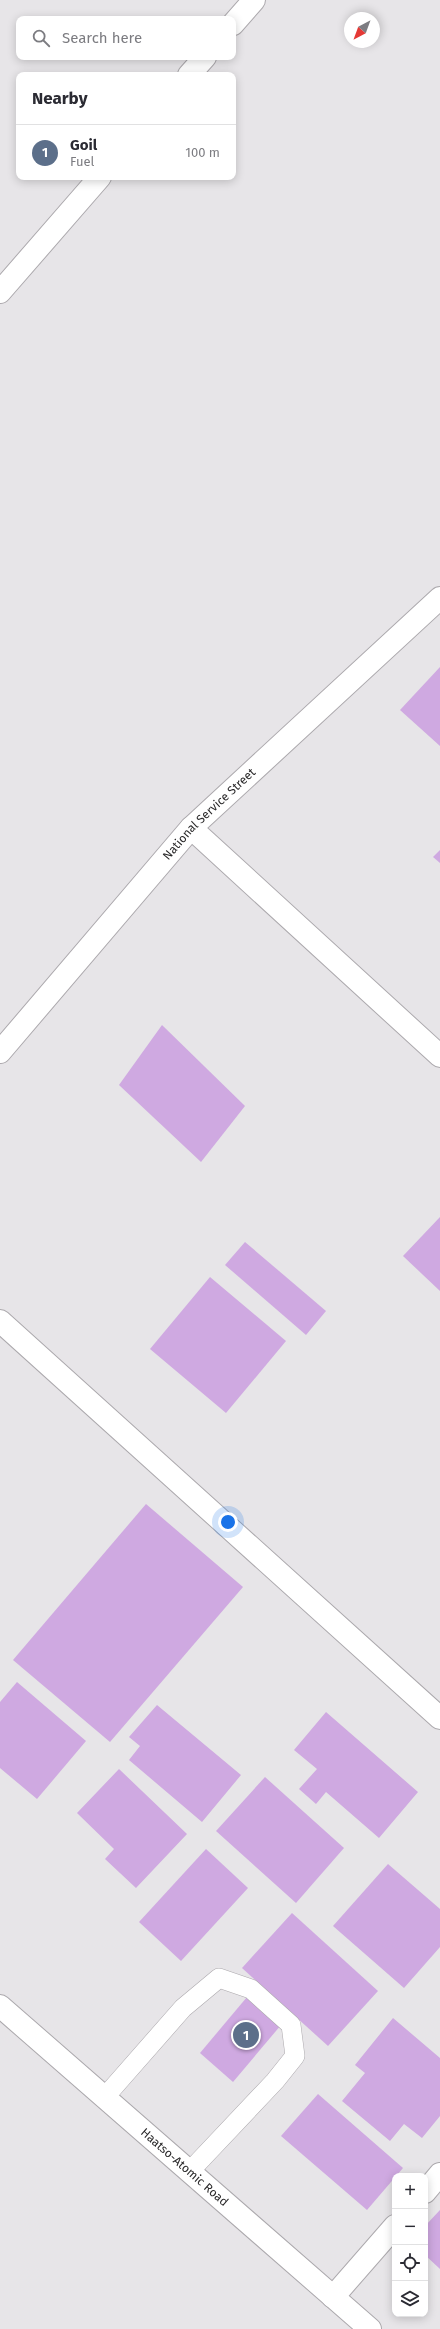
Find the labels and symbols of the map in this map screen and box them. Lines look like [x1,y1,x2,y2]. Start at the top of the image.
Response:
north arrow [344,12,380,48]
street label: National Service Street [160,765,259,863]
your location [218,1512,238,1532]
pin: 1 [233,2020,259,2050]
street label: Haatso-Atomic Road [138,2125,231,2209]

